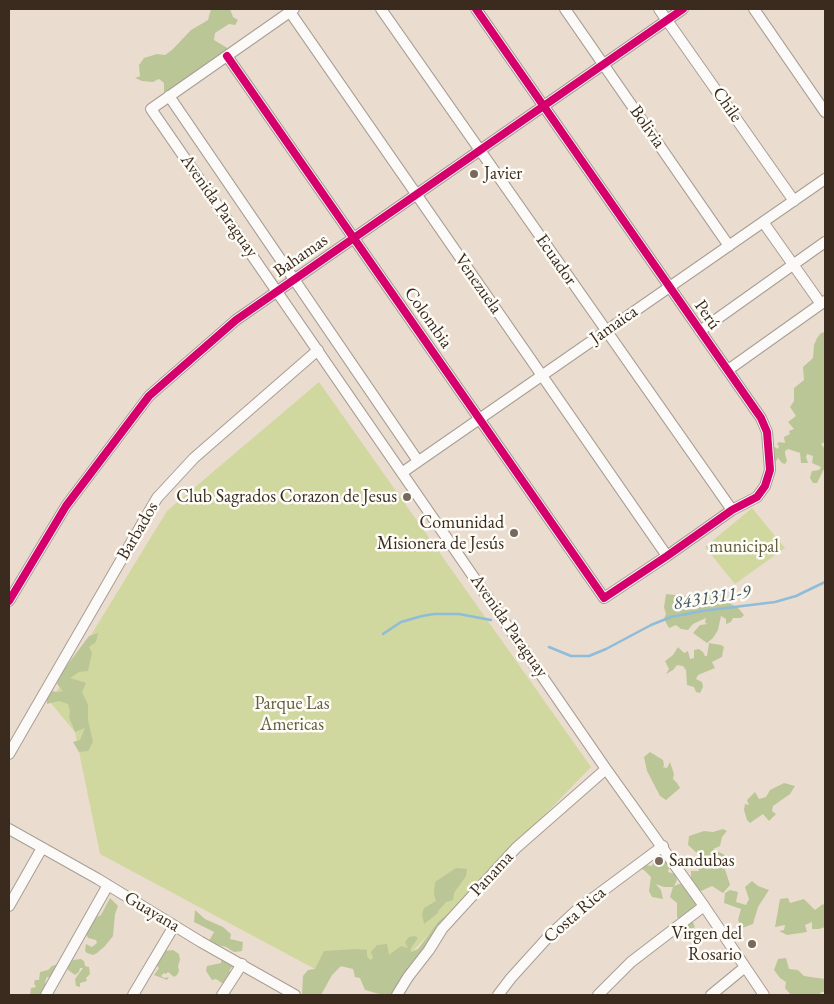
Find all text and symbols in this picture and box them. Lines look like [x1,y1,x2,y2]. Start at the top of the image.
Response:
street label: Chile [707,83,747,127]
street label: Bolivia [625,101,669,153]
street label: Avenida Paraguay [175,150,263,262]
place label: Javier [484,163,522,185]
marker: Javier [468,168,480,180]
street label: Bahamas [270,230,332,282]
street label: Ecuador [531,230,581,290]
street label: Venezuela [449,250,507,318]
street label: Colombia [399,283,457,353]
street label: Perú [689,296,725,334]
street label: Jamaica [586,301,642,349]
place label: Club Sagrados Corazon de Jesus [176,486,397,508]
marker: Club Sagrados Corazon de Jesus [401,491,413,503]
street label: Barbados [113,498,163,564]
place label: Comunidad Misionera de Jesús [377,512,504,554]
marker: Comunidad Misionera de Jesús [508,527,520,539]
park label: municipal [709,536,779,558]
street label: Avenida Paraguay [465,570,553,682]
water label: 8431311-9 [672,581,752,615]
park label: Parque Las Americas [254,693,330,736]
street label: Panama [466,847,518,901]
place label: Sandubas [669,850,735,872]
marker: Sandubas [653,855,665,867]
street label: Costa Rica [539,882,611,948]
street label: Guayana [120,887,184,937]
place label: Virgen del Rosario [671,923,742,966]
marker: Virgen del Rosario [746,938,758,950]

